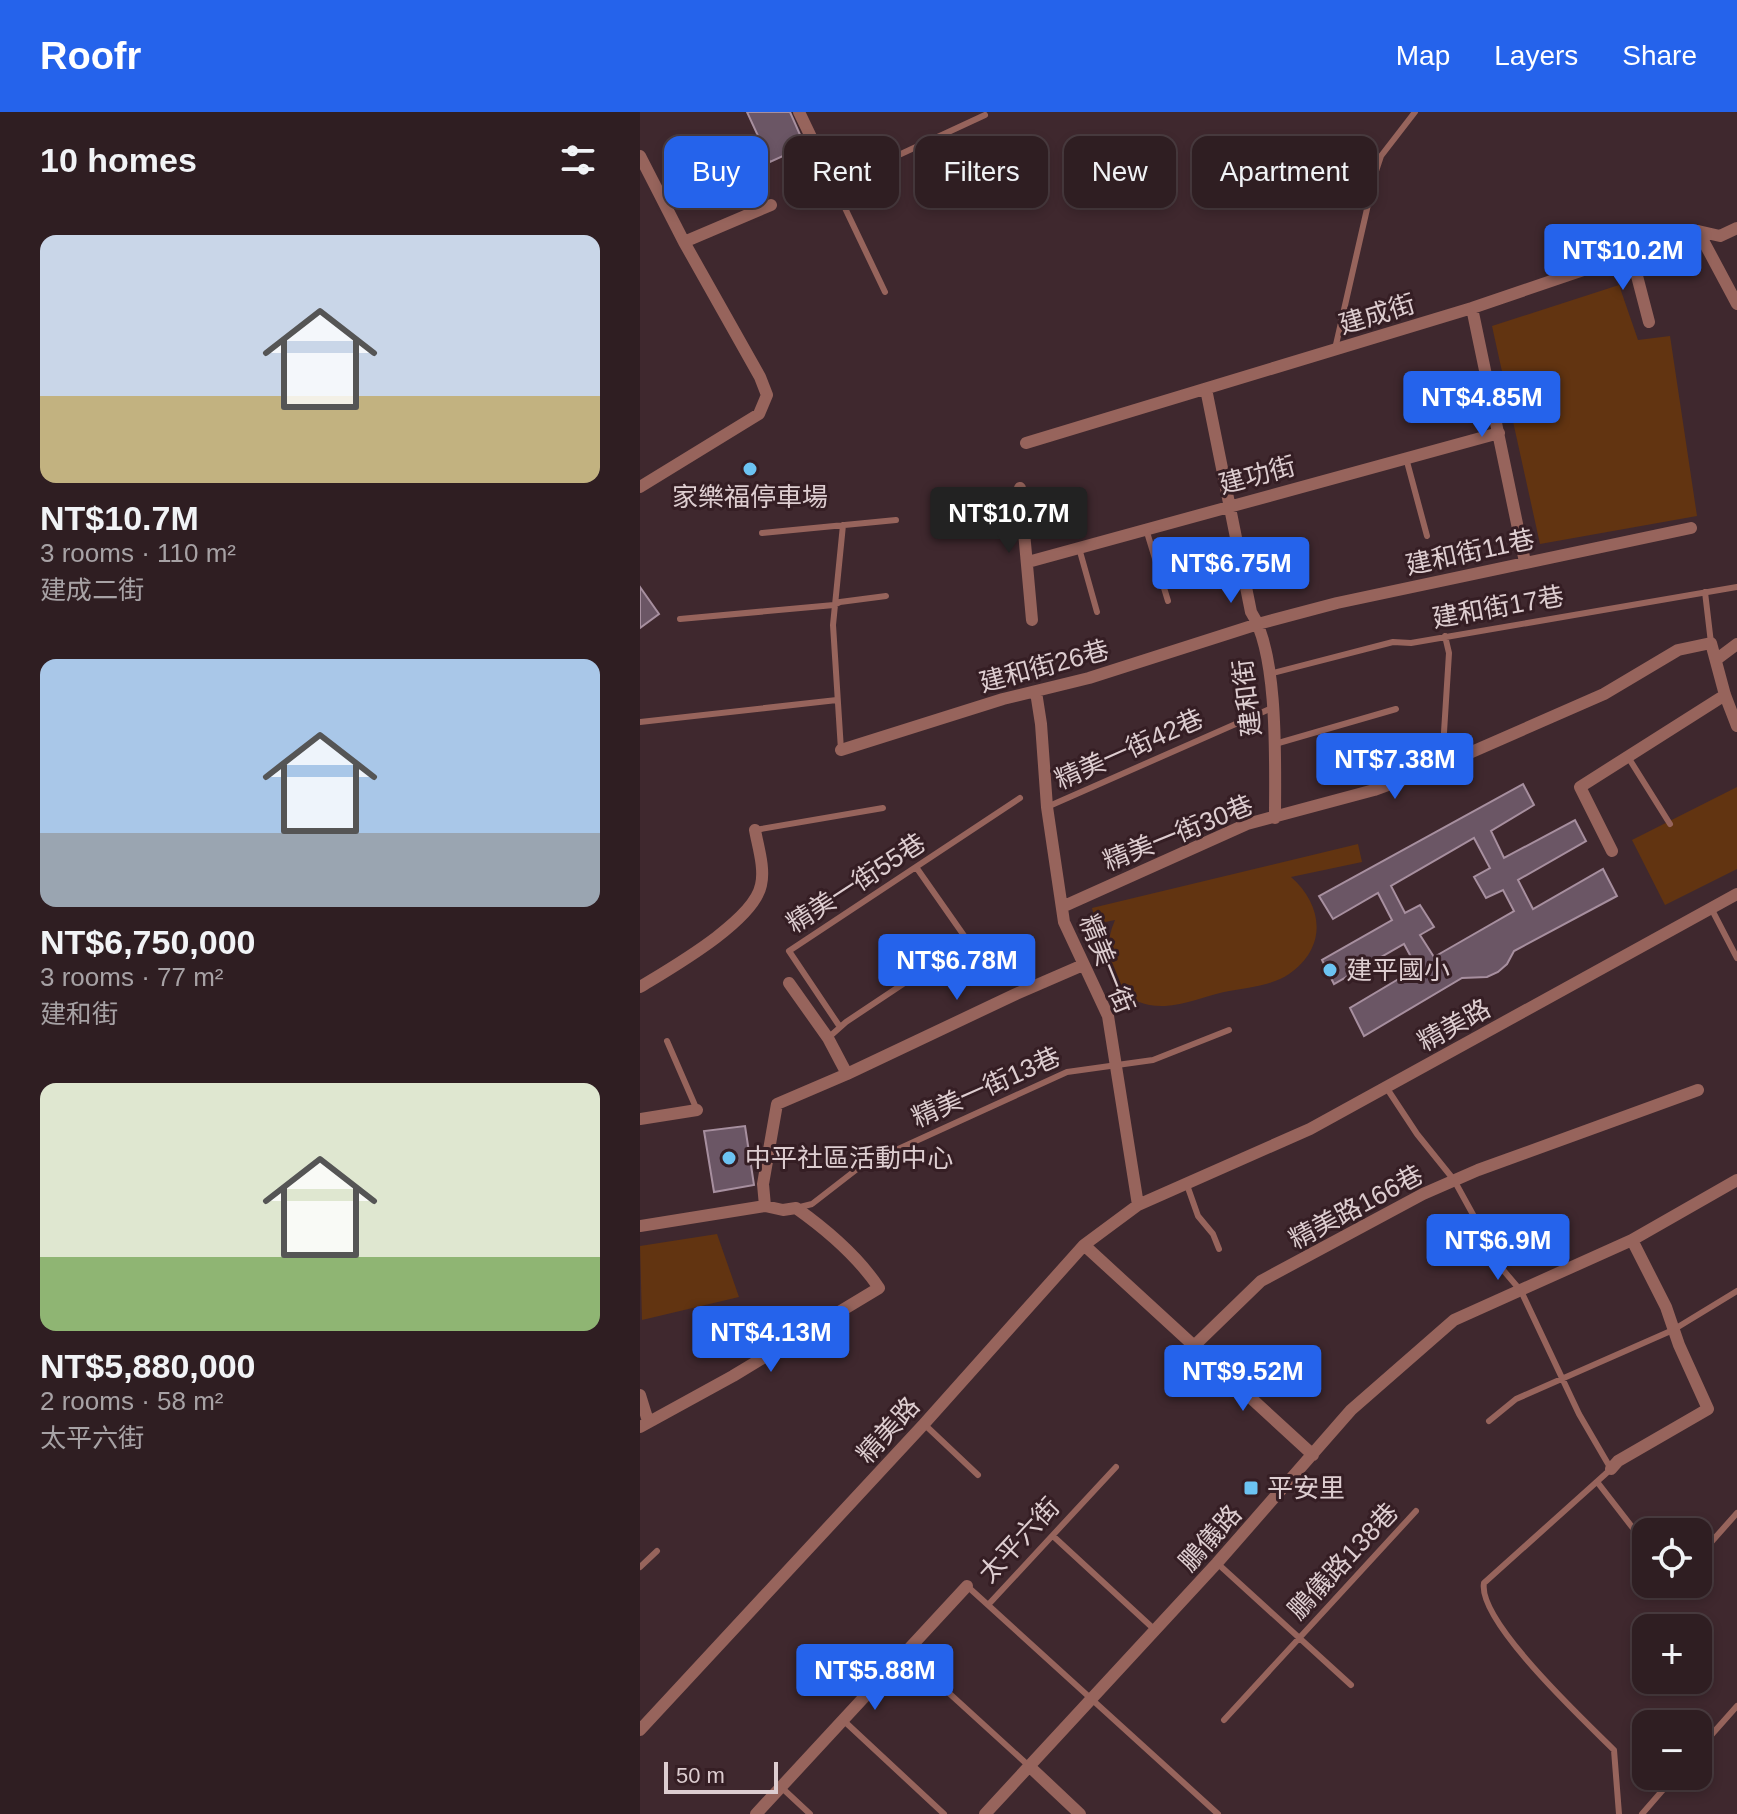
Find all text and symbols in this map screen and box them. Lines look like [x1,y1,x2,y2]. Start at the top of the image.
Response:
text: Roofr [40,35,141,77]
text: Map [1396,40,1450,71]
text: Layers [1494,40,1578,71]
text: Share [1622,40,1697,71]
chip: Buy [664,136,768,208]
chip: Rent [784,136,899,208]
chip: Filters [915,136,1048,208]
chip: New [1064,136,1176,208]
chip: Apartment [1192,136,1377,208]
icon: filters [556,138,600,182]
text: 10 homes [40,141,197,179]
pin: NT$10.2M [1540,224,1706,292]
text: NT$10.2M [1562,235,1684,265]
icon: home [248,287,392,431]
street label: 建成街 [1335,288,1419,340]
pin: NT$4.85M [1399,371,1565,439]
text: NT$4.85M [1421,382,1543,412]
street label: 建功街 [1215,450,1299,500]
marker: 家樂福停車場 [741,460,759,478]
place label: 家樂福停車場 [672,482,828,512]
pin: NT$10.7M [926,487,1092,555]
text: NT$10.7M [948,498,1070,528]
text: NT$10.7M [40,499,199,537]
street label: 建和街11巷 [1403,524,1537,580]
pin: NT$6.75M [1148,537,1314,605]
text: 3 rooms · 110 m² [40,538,236,568]
text: NT$6.75M [1170,548,1292,578]
text: 建成二街 [40,575,144,605]
street label: 建和街17巷 [1430,581,1566,633]
street label: 建和街26巷 [976,634,1112,698]
street label: 建和街 [1227,657,1267,739]
street label: 精美一街42巷 [1050,703,1208,795]
icon: home [248,711,392,855]
pin: NT$7.38M [1312,733,1478,801]
text: NT$7.38M [1334,744,1456,774]
street label: 精美一街30巷 [1099,789,1257,877]
street label: 精美一街55巷 [781,827,931,939]
street label: 精美一街 [1074,910,1140,1018]
text: NT$6,750,000 [40,923,256,961]
pin: NT$6.78M [874,934,1040,1002]
text: NT$6.78M [896,945,1018,975]
place label: 建平國小 [1346,955,1450,985]
marker: 建平國小 [1321,961,1339,979]
text: 3 rooms · 77 m² [40,962,224,992]
street label: 精美路 [1413,993,1495,1057]
text: 建和街 [40,999,118,1029]
street label: 精美一街13巷 [907,1041,1065,1133]
icon: home [248,1135,392,1279]
place label: 中平社區活動中心 [745,1143,953,1173]
marker: 中平社區活動中心 [720,1149,738,1167]
street label: 精美路166巷 [1284,1159,1428,1255]
pin: NT$6.9M [1424,1214,1572,1282]
text: NT$6.9M [1445,1225,1551,1255]
pin: NT$4.13M [688,1306,854,1374]
text: NT$4.13M [710,1317,832,1347]
pin: NT$9.52M [1160,1345,1326,1413]
text: NT$5,880,000 [40,1347,256,1385]
text: NT$9.52M [1182,1356,1304,1386]
text: 2 rooms · 58 m² [40,1386,224,1416]
street label: 精美路 [851,1391,925,1469]
text: 太平六街 [40,1423,144,1453]
place label: 平安里 [1267,1473,1345,1503]
marker: 平安里 [1242,1479,1260,1497]
street label: 太平六街 [973,1492,1065,1588]
street label: 鵬儀路138巷 [1282,1497,1404,1625]
street label: 鵬儀路 [1173,1499,1247,1577]
map controls [1632,1518,1712,1790]
button: locate [1632,1518,1712,1598]
button: + [1632,1614,1712,1694]
pin: NT$5.88M [792,1644,958,1712]
text: NT$5.88M [814,1655,936,1685]
button: − [1632,1710,1712,1790]
scale bar [664,1758,778,1794]
text: 50 m [676,1763,725,1788]

